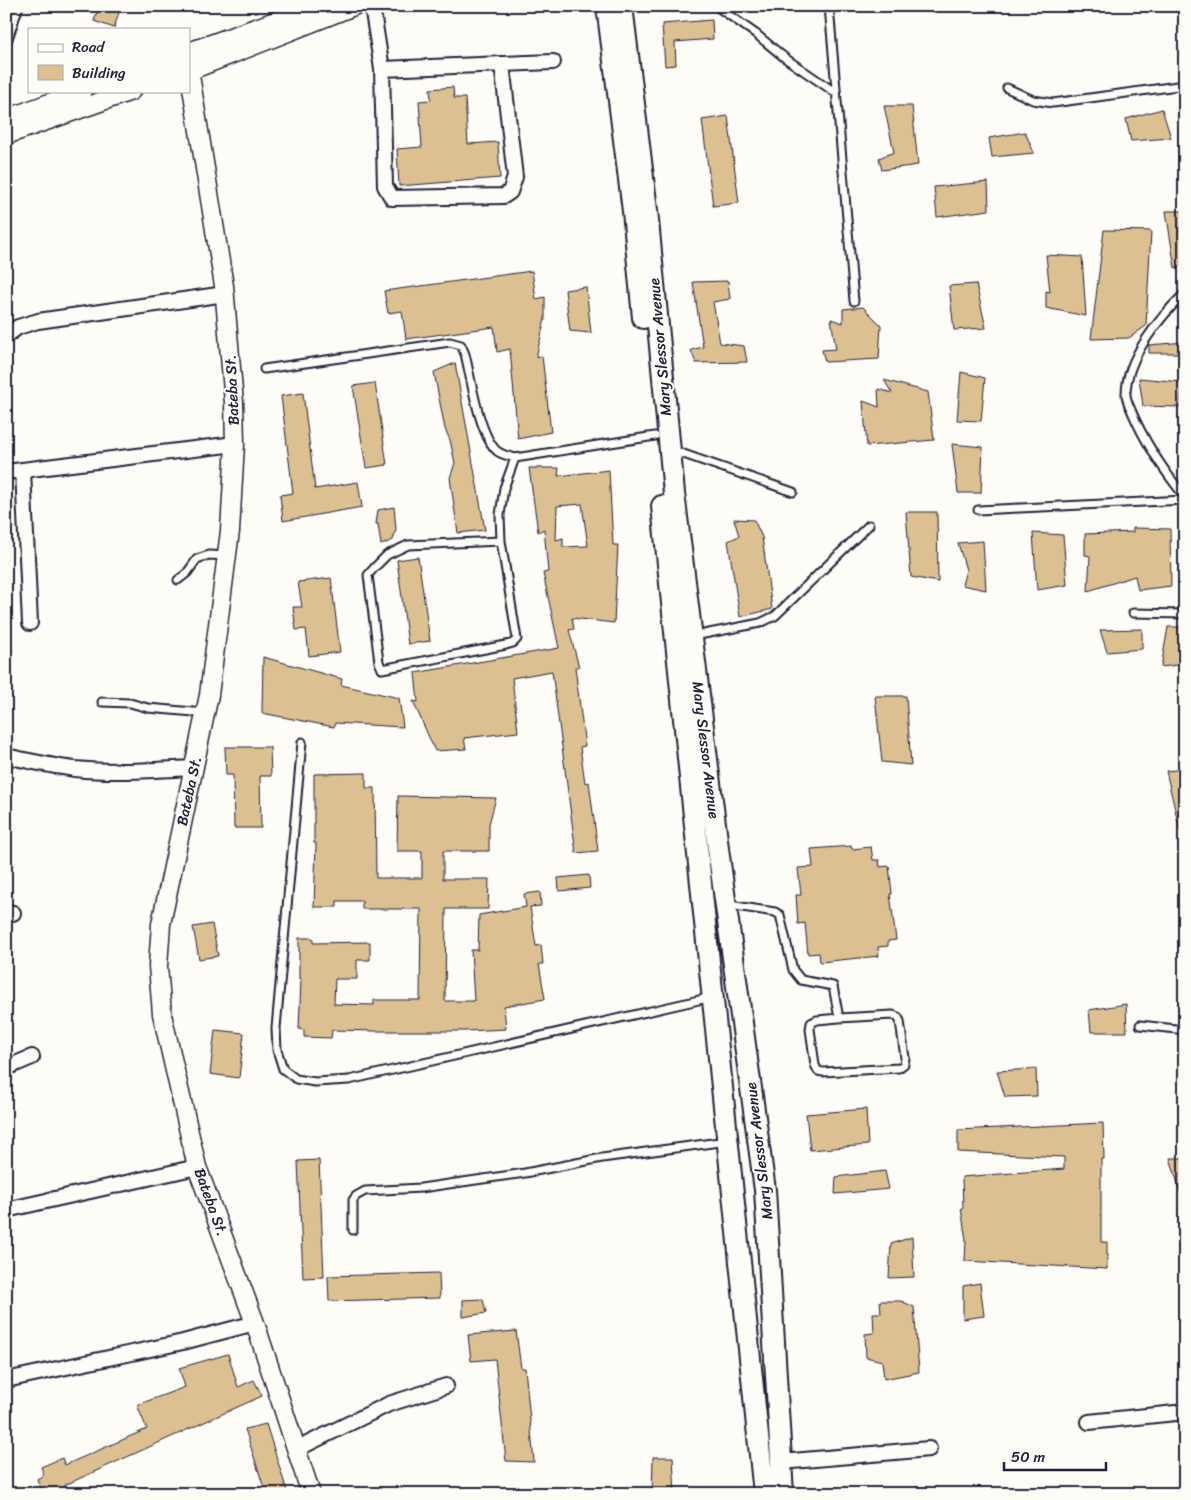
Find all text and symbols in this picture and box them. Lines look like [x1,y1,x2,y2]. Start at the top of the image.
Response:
legend [28,28,190,92]
text: Road [72,34,105,60]
text: Building [72,60,126,86]
street label: Mary Slessor Avenue [641,277,679,417]
street label: Bateba St. [217,354,247,426]
street label: Mary Slessor Avenue [685,680,727,820]
street label: Bateba St. [169,754,209,828]
street label: Mary Slessor Avenue [738,1081,780,1221]
street label: Bateba St. [187,1164,235,1240]
scale bar [1004,1440,1106,1472]
text: 50 m [1011,1444,1046,1470]

